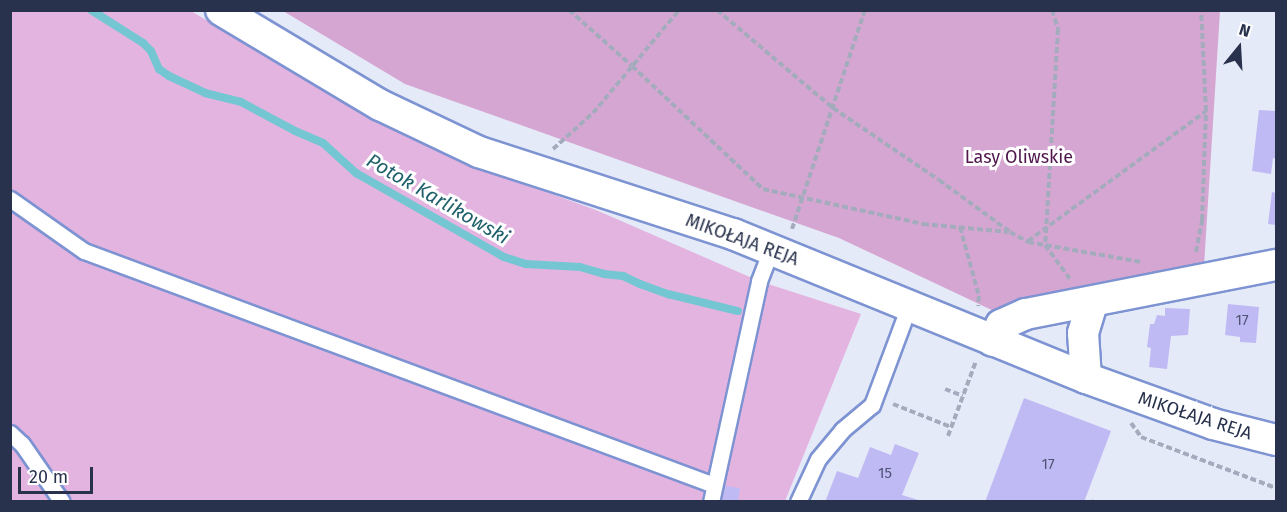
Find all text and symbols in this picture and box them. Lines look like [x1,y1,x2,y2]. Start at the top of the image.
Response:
north arrow [1209,18,1269,78]
text: N [1237,20,1253,41]
park label: Lasy Oliwskie [965,146,1073,168]
water label: Potok Karlikowski [362,148,514,250]
street label: MIKOŁAJA REJA [683,210,801,270]
house number: 17 [1235,312,1249,330]
street label: MIKOŁAJA REJA [1135,387,1255,445]
scale bar [21,455,96,493]
house number: 17 [1041,456,1055,474]
house number: 15 [878,465,892,483]
text: 20 m [29,466,68,488]

